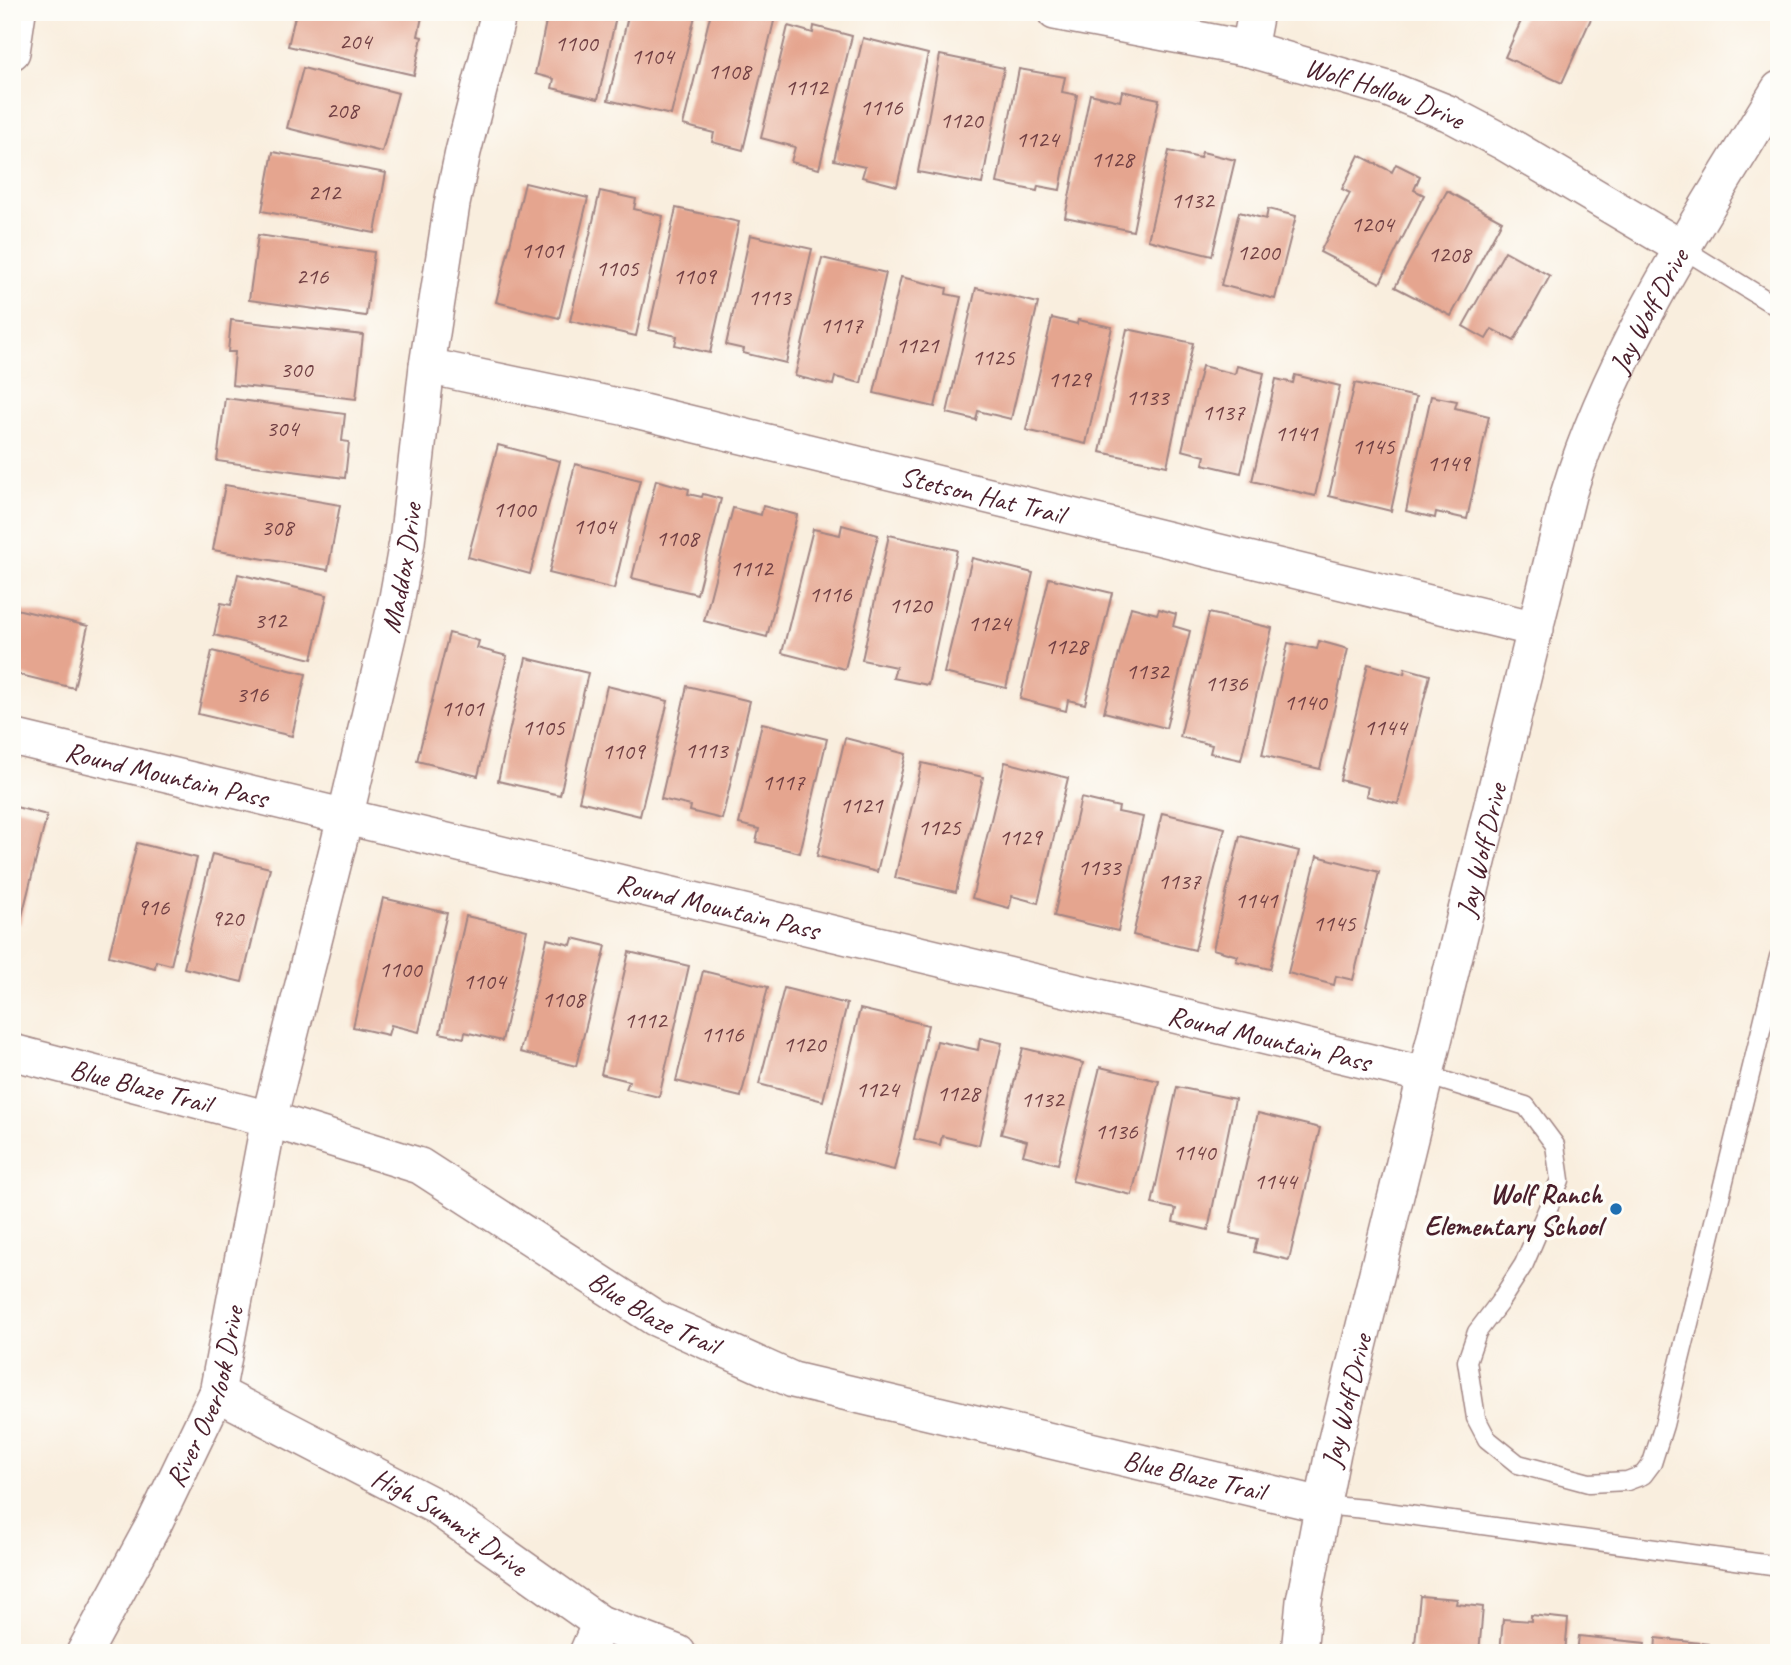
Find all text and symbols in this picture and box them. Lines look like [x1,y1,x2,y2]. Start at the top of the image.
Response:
house number: 204 [339,26,373,56]
house number: 1100 [554,28,600,58]
house number: 1104 [630,41,676,71]
street label: Wolf Hollow Drive [1301,49,1472,137]
house number: 1108 [707,56,753,86]
house number: 1112 [784,72,830,102]
house number: 1116 [859,92,904,122]
house number: 208 [326,95,360,125]
house number: 1120 [939,105,985,135]
house number: 1124 [1015,124,1061,154]
house number: 1128 [1090,144,1136,174]
house number: 212 [308,177,342,207]
house number: 1132 [1170,185,1216,215]
house number: 1204 [1350,209,1396,239]
house number: 1101 [520,235,565,265]
house number: 1200 [1236,237,1282,267]
house number: 1208 [1427,239,1473,269]
street label: Jay Wolf Drive [1600,240,1697,380]
house number: 1105 [595,253,640,283]
house number: 216 [296,261,329,291]
house number: 1109 [672,261,718,291]
house number: 1113 [747,282,793,312]
house number: 1117 [819,310,864,340]
house number: 1121 [895,330,940,360]
house number: 1125 [971,342,1016,372]
house number: 300 [280,354,314,384]
house number: 1129 [1047,364,1093,394]
house number: 1133 [1125,382,1171,412]
house number: 1137 [1201,397,1246,427]
house number: 304 [266,413,300,443]
house number: 1141 [1274,418,1319,448]
house number: 1145 [1351,431,1396,461]
house number: 1149 [1426,448,1472,478]
street label: Stetson Hat Trail [897,458,1073,532]
house number: 1100 [492,494,538,524]
street label: Maddox Drive [372,499,429,636]
house number: 1104 [572,511,618,541]
house number: 308 [261,512,295,542]
house number: 1108 [655,523,701,553]
house number: 1112 [729,553,775,583]
house number: 1116 [808,579,853,609]
house number: 1120 [888,590,934,620]
house number: 312 [254,605,288,635]
house number: 1124 [967,608,1013,638]
house number: 1128 [1044,631,1090,661]
house number: 1132 [1125,656,1171,686]
house number: 1136 [1204,668,1249,698]
house number: 316 [236,679,269,709]
house number: 1140 [1283,687,1329,717]
house number: 1101 [440,693,485,723]
house number: 1105 [521,712,566,742]
house number: 1144 [1363,712,1409,742]
street label: Round Mountain Pass [62,733,274,816]
house number: 1113 [684,735,730,765]
house number: 1109 [601,736,647,766]
house number: 1117 [761,767,806,797]
street label: Jay Wolf Drive [1447,778,1515,922]
house number: 1121 [839,790,884,820]
house number: 1125 [917,812,962,842]
house number: 1129 [998,822,1044,852]
house number: 1133 [1077,852,1123,882]
street label: Round Mountain Pass [613,865,825,948]
house number: 1137 [1157,866,1202,896]
house number: 1141 [1234,885,1279,915]
house number: 916 [137,892,170,922]
house number: 920 [211,903,245,933]
house number: 1145 [1312,908,1357,938]
house number: 1100 [378,954,424,984]
house number: 1104 [462,966,508,996]
house number: 1108 [541,984,587,1014]
street label: Round Mountain Pass [1165,997,1377,1079]
house number: 1112 [623,1005,669,1035]
house number: 1116 [700,1019,745,1049]
house number: 1120 [782,1029,828,1059]
street label: Blue Blaze Trail [67,1050,220,1122]
house number: 1124 [855,1074,901,1104]
house number: 1128 [936,1078,982,1108]
house number: 1132 [1020,1084,1066,1114]
house number: 1136 [1094,1116,1139,1146]
house number: 1140 [1172,1137,1218,1167]
house number: 1144 [1253,1166,1299,1196]
place label: Wolf Ranch Elementary School [1424,1176,1607,1243]
marker: Wolf Ranch Elementary School [1608,1201,1624,1217]
street label: Blue Blaze Trail [582,1262,729,1364]
street label: River Overlook Drive [157,1302,251,1493]
street label: Jay Wolf Drive [1313,1329,1379,1472]
street label: Blue Blaze Trail [1120,1441,1273,1510]
street label: High Summit Drive [366,1459,536,1585]

